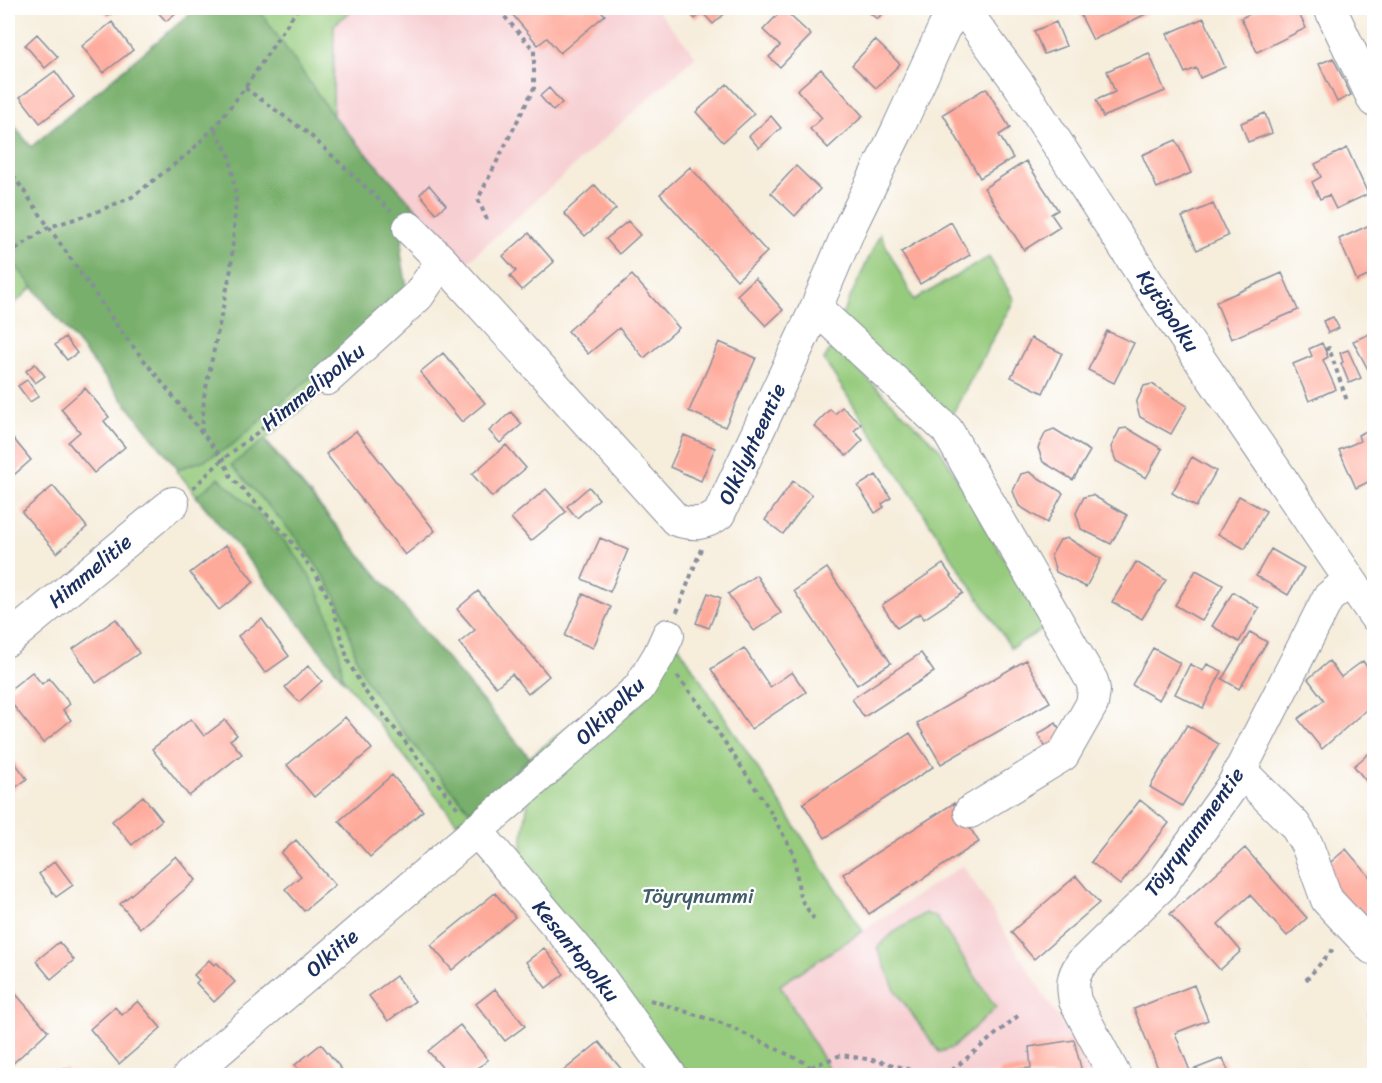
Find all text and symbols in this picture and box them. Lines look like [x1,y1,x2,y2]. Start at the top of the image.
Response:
street label: Kytöpolku [1126,262,1210,361]
street label: Himmelipolku [252,332,374,441]
street label: Olkilyhteentie [707,376,797,511]
street label: Himmelitie [39,524,141,618]
street label: Olkipolku [566,667,654,755]
street label: Töyrynummentie [1134,759,1255,905]
park label: Töyrynummi [642,877,755,915]
street label: Kesantopolku [522,891,630,1012]
street label: Olkitie [297,919,367,987]

